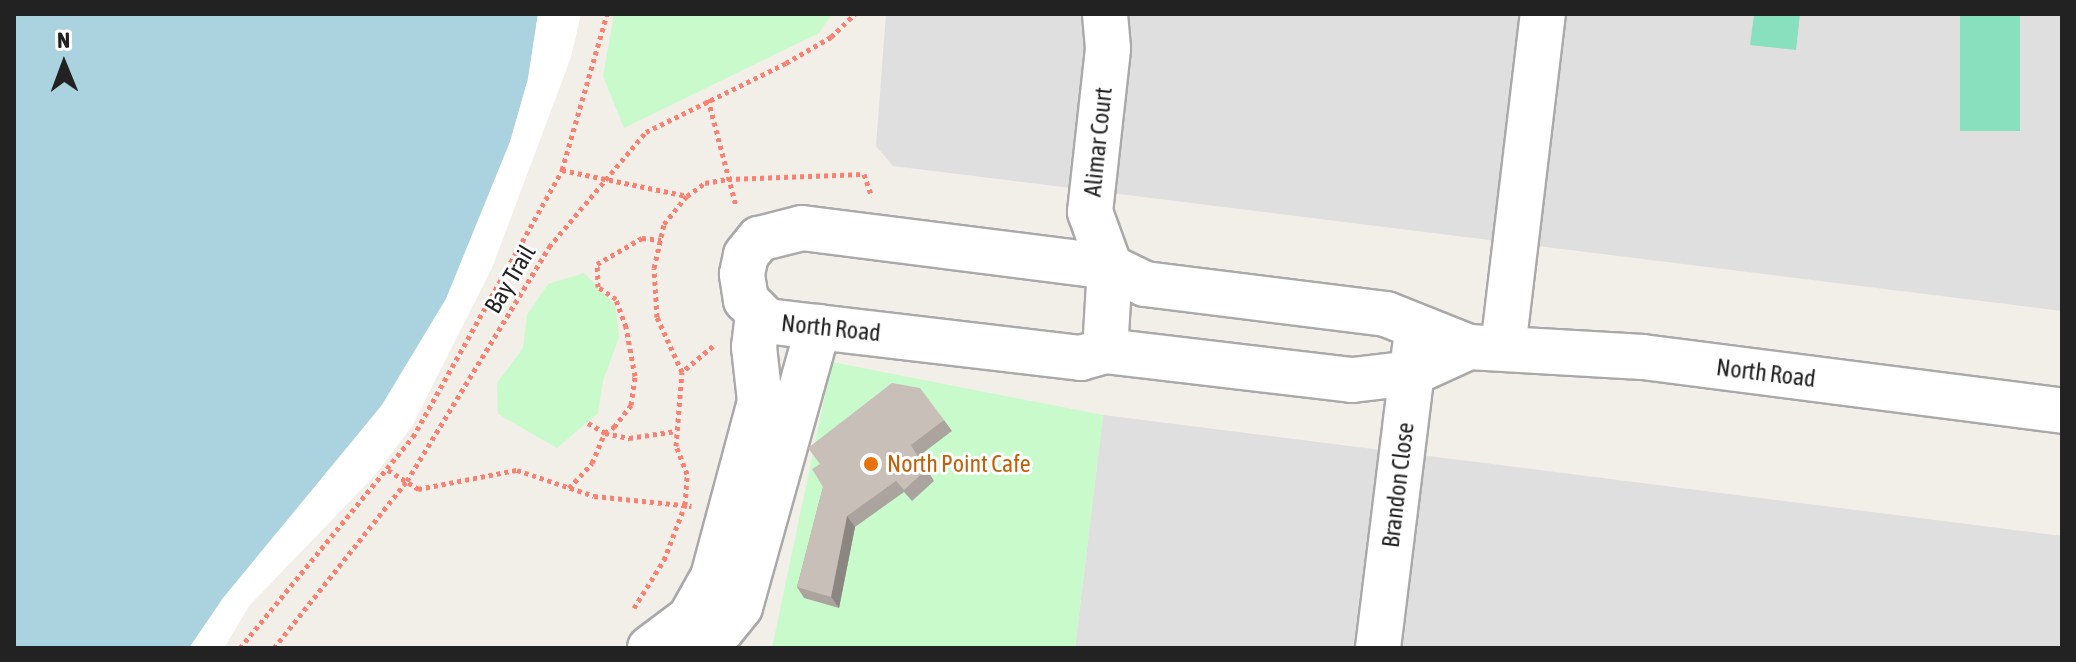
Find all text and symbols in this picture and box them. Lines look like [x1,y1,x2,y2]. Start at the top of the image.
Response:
north arrow [24,24,104,104]
text: N [57,27,70,53]
street label: Alimar Court [1078,86,1118,198]
street label: Bay Trail [478,240,542,318]
street label: North Road [780,308,882,348]
street label: North Road [1715,353,1817,393]
street label: Brandon Close [1376,421,1420,549]
place label: North Point Cafe [887,450,1031,478]
marker: North Point Cafe [862,455,880,473]

